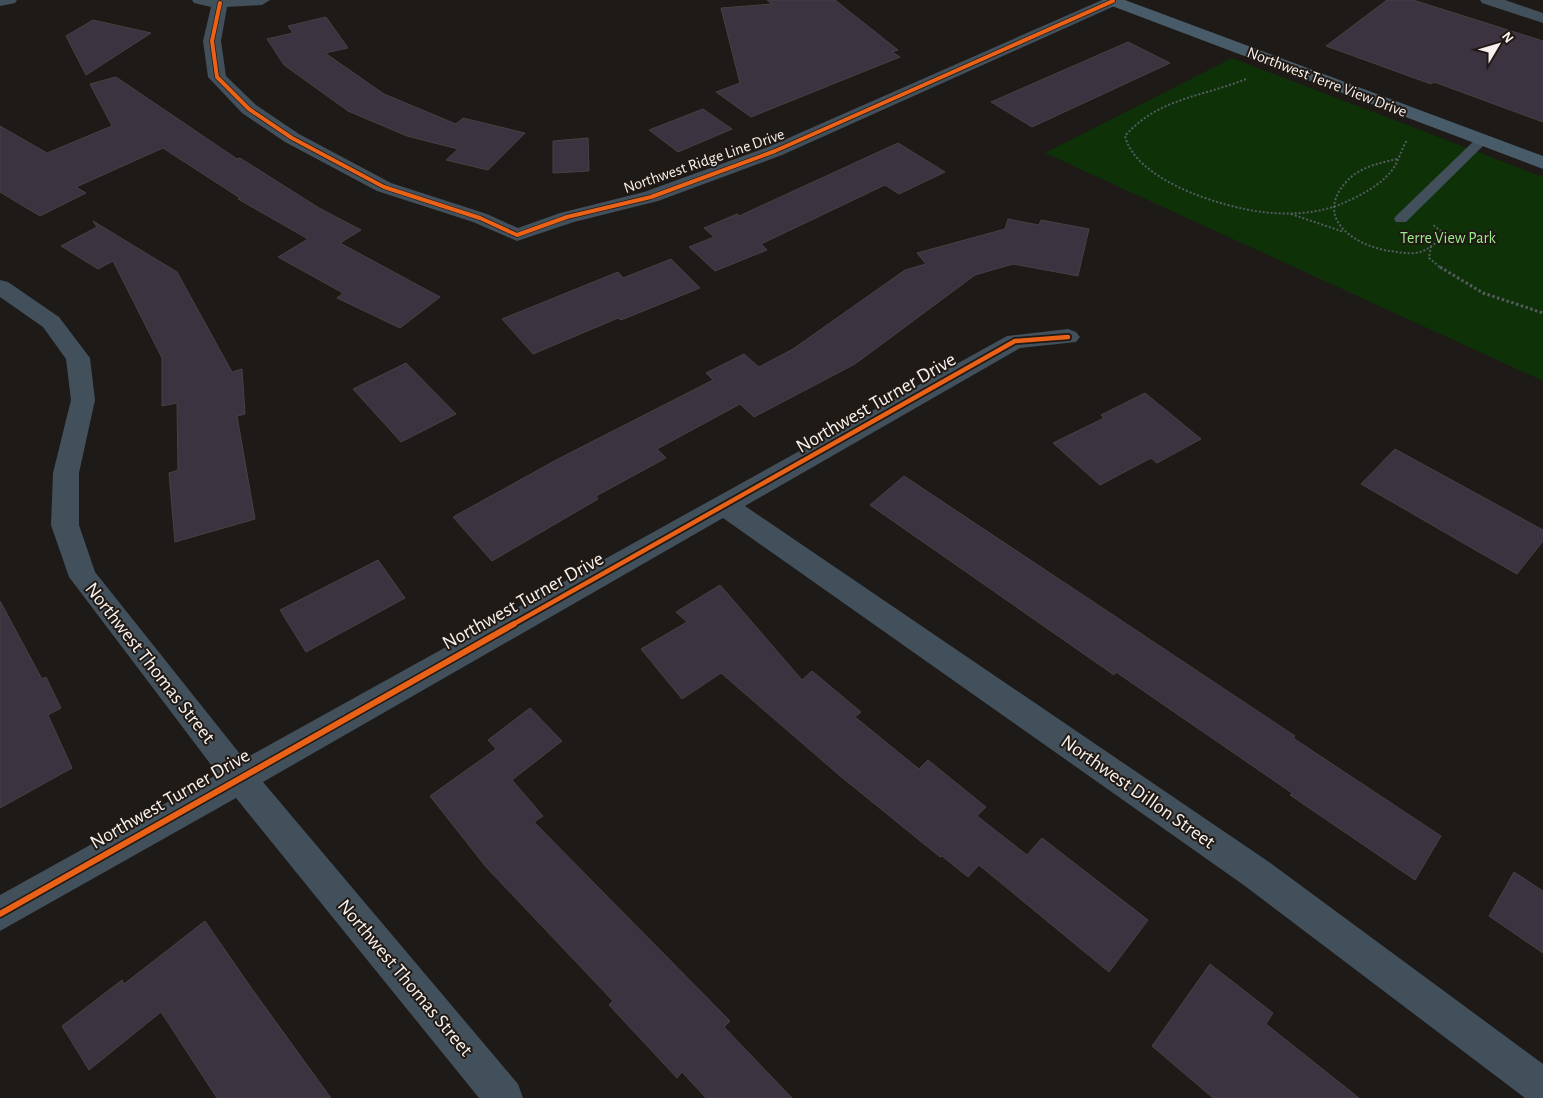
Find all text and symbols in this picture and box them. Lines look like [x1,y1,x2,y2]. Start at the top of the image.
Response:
north arrow [1473,20,1523,70]
text: N [1499,29,1516,46]
street label: Northwest Terre View Drive [1245,44,1409,120]
street label: Northwest Ridge Line Drive [621,126,787,196]
park label: Terre View Park [1400,230,1497,246]
street label: Northwest Turner Drive [793,349,959,457]
street label: Northwest Turner Drive [439,548,607,654]
street label: Northwest Thomas Street [81,579,219,748]
street label: Northwest Dillon Street [1057,731,1219,853]
street label: Northwest Turner Drive [87,745,253,853]
street label: Northwest Thomas Street [334,896,477,1061]

